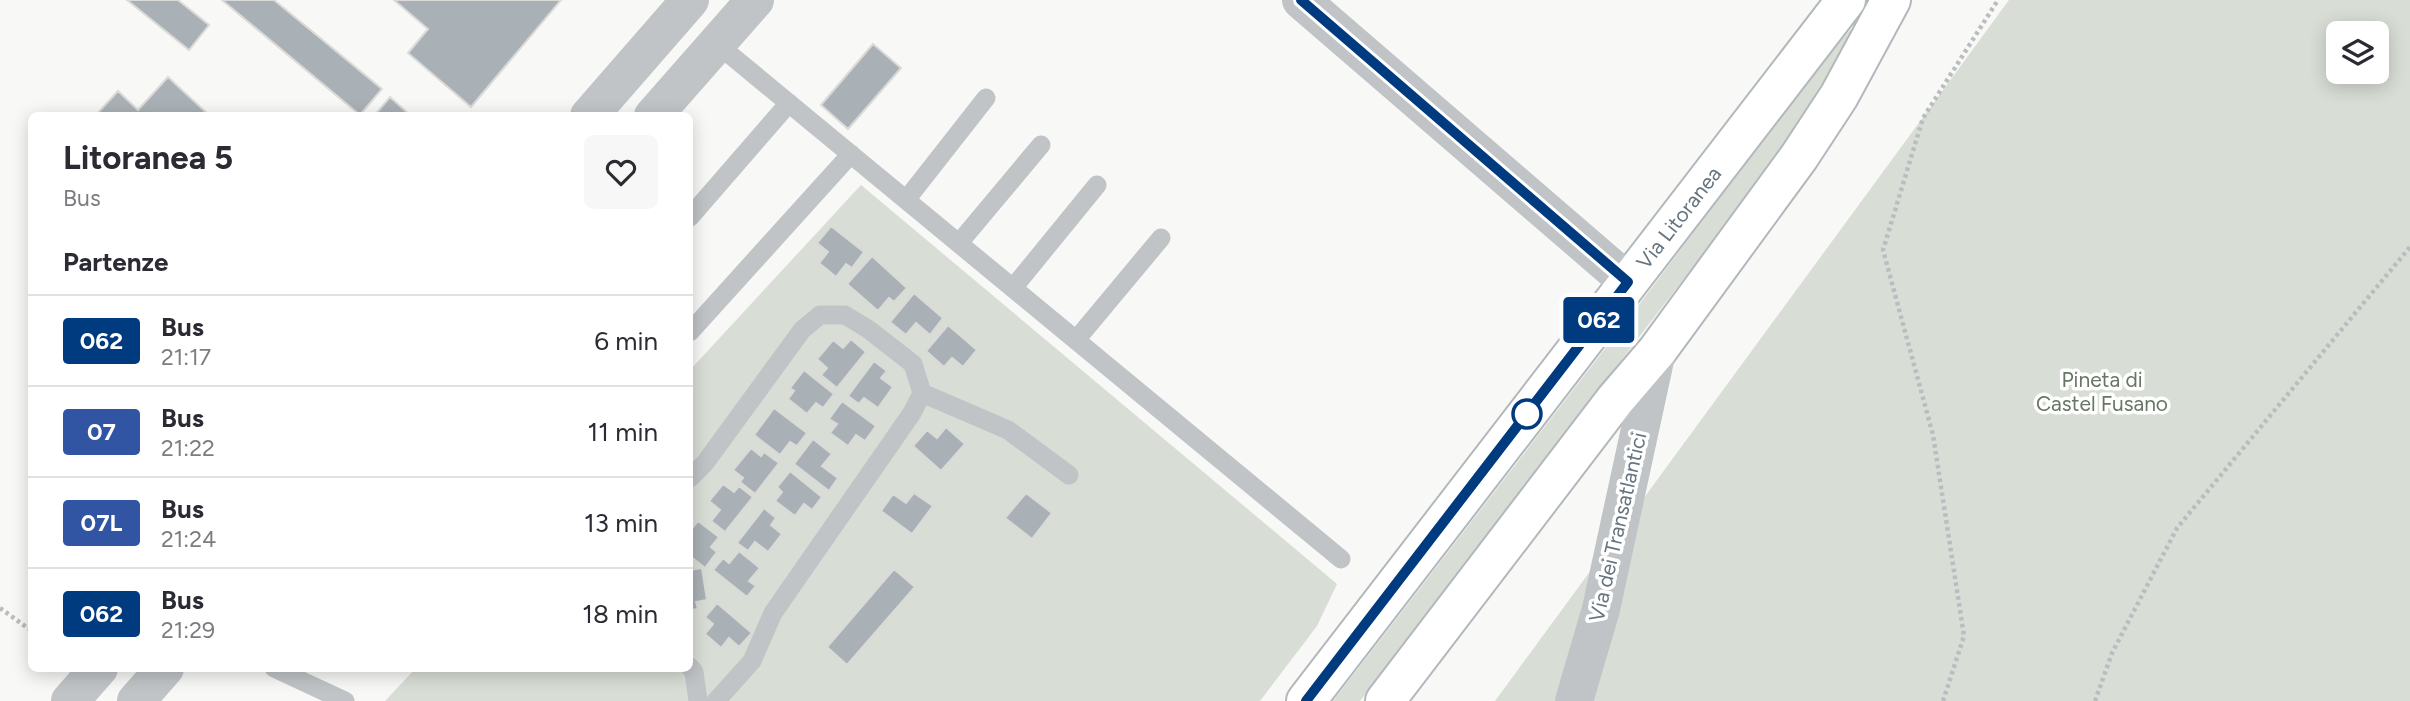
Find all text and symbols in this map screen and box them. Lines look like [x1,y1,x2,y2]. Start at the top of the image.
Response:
map controls [2326,21,2389,84]
button: layers [2326,21,2389,84]
button: heart [584,135,658,209]
text: Litoranea 5 [63,138,233,177]
street label: Via Litoranea [1631,162,1726,274]
text: Bus [63,184,101,212]
text: Partenze [63,246,168,278]
line badge: 062 [1559,297,1639,343]
text: 062 [1577,305,1621,334]
text: Bus [161,311,204,343]
text: 6 min [594,325,658,357]
text: 062 [80,326,123,355]
text: 21:17 [161,343,211,371]
park label: Pineta di Castel Fusano [2036,367,2168,416]
unlabelled marker [1512,399,1542,429]
text: Bus [161,402,204,434]
text: 11 min [587,416,658,448]
text: 07 [87,417,116,446]
street label: Via dei Transatlantici [1584,430,1651,624]
text: 21:22 [161,434,215,462]
text: Bus [161,493,204,525]
text: 13 min [584,507,658,539]
text: 07L [81,508,122,537]
text: 21:24 [161,525,216,553]
text: Bus [161,584,204,616]
text: 18 min [582,598,658,630]
text: 062 [80,599,123,628]
text: 21:29 [161,616,215,644]

